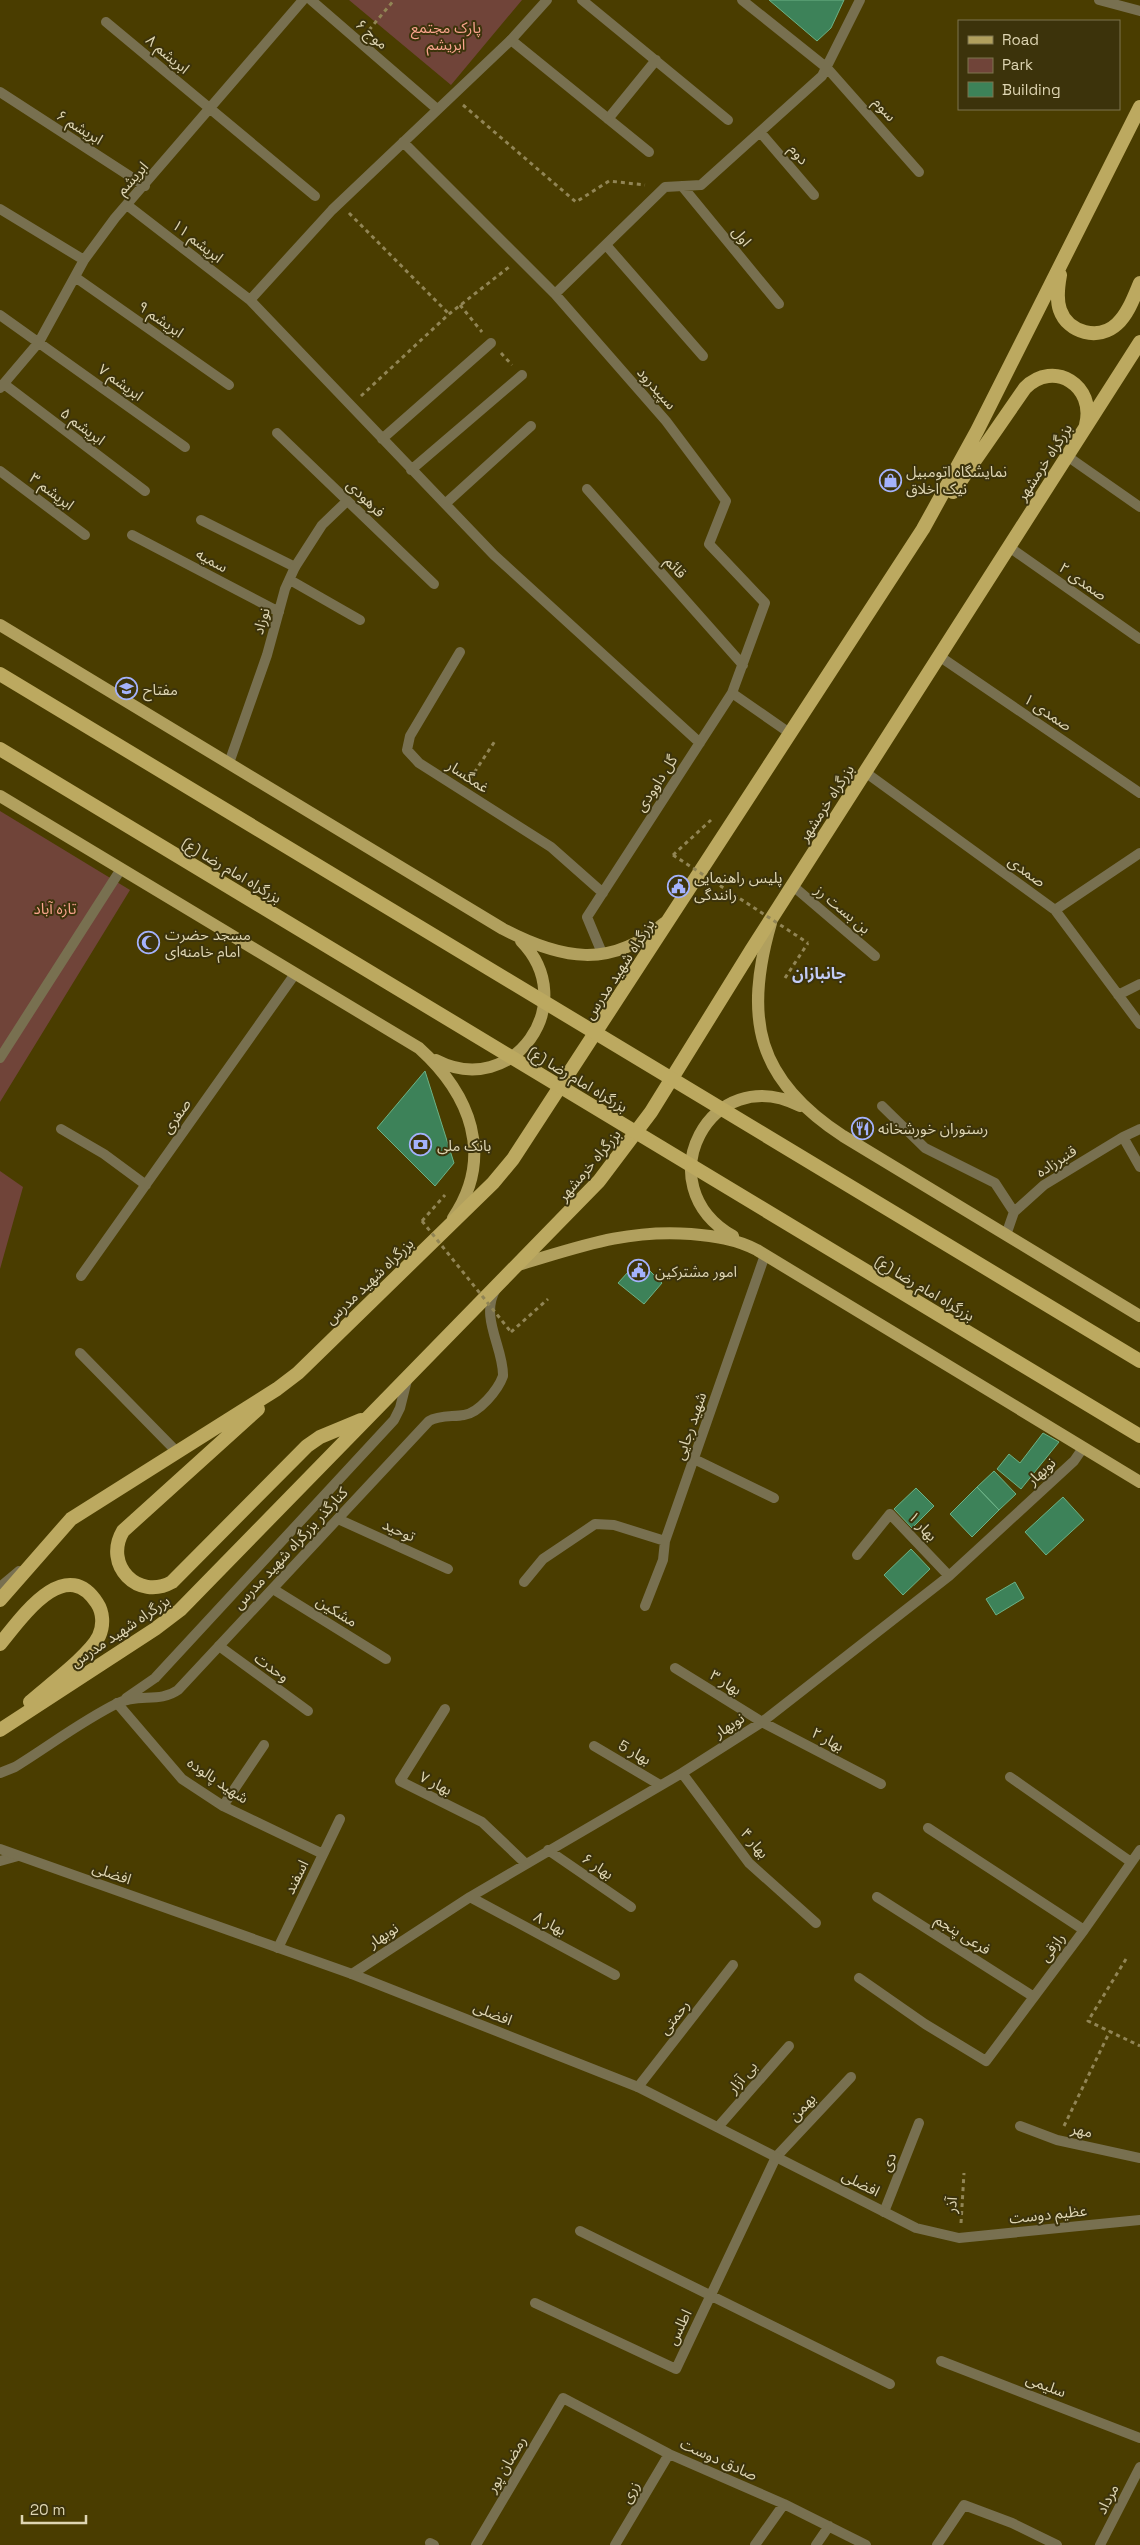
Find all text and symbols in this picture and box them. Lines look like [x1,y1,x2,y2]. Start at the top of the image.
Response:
street label: موج ۶ [350,15,392,56]
park label: پارک مجتمع ابریشم [411,18,481,56]
legend [958,20,1120,110]
street label: ابریشم ۸ [141,30,194,79]
text: Road [1002,30,1039,49]
text: Park [1002,55,1033,74]
text: Building [1002,80,1061,99]
street label: سوم [868,93,901,127]
street label: ابریشم ۶ [52,105,107,150]
street label: دوم [783,140,813,169]
street label: ابریشم [112,157,154,200]
street label: ابریشم ۱۱ [167,215,227,268]
street label: اول [728,222,756,250]
street label: ابریشم ۹ [133,297,187,343]
street label: ابریشم ۷ [94,359,147,406]
street label: سپیدرود [632,363,681,414]
street label: ابریشم ۵ [56,403,109,451]
street label: بزرگراه خرمشهر [1011,420,1076,505]
place label: نمایشگاه اتومبیل نیک اخلاق [906,462,1007,498]
street label: ابریشم ۳ [25,468,78,516]
shop icon: نمایشگاه اتومبیل نیک اخلاق [878,468,902,492]
street label: فرهودی [343,475,389,521]
street label: سمیه [193,544,231,576]
street label: قائم [660,552,691,584]
street label: صمدی ۲ [1055,558,1111,604]
street label: نوزاد [248,605,274,637]
school or university icon: مفتاح [115,677,139,701]
place label: مفتاح [143,680,178,702]
street label: صمدی ۱ [1020,689,1076,735]
street label: گل داوودی [631,750,682,815]
street label: غمگسار [443,755,493,797]
street label: بزرگراه خرمشهر [793,761,858,846]
street label: بزرگراه امام رضا (ع) [177,833,285,910]
street label: صمدی [1005,851,1049,891]
place label: پلیس راهنمایی رانندگی [694,868,783,904]
public building icon: پلیس راهنمایی رانندگی [666,874,690,898]
street label: بن بست رز [811,880,875,938]
park label: تازه آباد [34,899,76,918]
street label: بزرگراه شهید مدرس [579,915,659,1023]
place label: مسجد حضرت امام خامنه‌ای [165,925,251,963]
mosque icon: مسجد حضرت امام خامنه‌ای [137,931,161,955]
district label: جانبازان [792,963,846,984]
street label: بزرگراه امام رضا (ع) [523,1042,631,1119]
street label: صفری [157,1095,195,1137]
restaurant icon: رستوران خورشخانه [850,1116,874,1140]
place label: رستوران خورشخانه [878,1119,988,1138]
street label: بزرگراه خرمشهر [553,1125,625,1206]
bank icon: بانک ملی [409,1133,433,1157]
place label: بانک ملی [437,1136,491,1155]
street label: قنبرزاده [1032,1141,1080,1181]
street label: بزرگراه شهید مدرس [321,1234,417,1328]
street label: بزرگراه امام رضا (ع) [870,1251,978,1328]
public building icon: امور مشترکین [627,1259,651,1283]
place label: امور مشترکین [655,1262,737,1281]
street label: شهید رجایی [670,1389,711,1462]
street label: نوبهار [1022,1453,1059,1490]
street label: کنارگذر بزرگراه شهید مدرس [228,1482,352,1613]
street label: بهار ۱ [904,1507,942,1545]
street label: توحید [380,1514,418,1546]
street label: بزرگراه شهید مدرس [67,1591,173,1671]
street label: مشکین [313,1591,361,1631]
street label: وحدت [251,1648,293,1686]
street label: بهار ۳ [707,1665,745,1699]
street label: نوبهار [709,1708,748,1742]
street label: بهار ۲ [809,1723,847,1755]
street label: بهار 5 [615,1735,655,1769]
street label: شهید پالوده [183,1753,252,1808]
street label: بهار ۷ [417,1767,455,1799]
street label: بهار ۴ [737,1824,773,1862]
street label: بهار ۶ [579,1849,617,1883]
street label: افضلی [90,1857,134,1889]
street label: اسفند [280,1857,312,1897]
street label: بهار ۸ [531,1907,569,1939]
street label: فرعی پنجم [930,1909,995,1960]
street label: نوبهار [363,1918,402,1952]
street label: رازقی [1035,1929,1069,1965]
street label: رحمتی [654,1996,694,2038]
street label: افضلی [471,1997,515,2029]
street label: بی آزار [722,2057,761,2098]
street label: بهمن [784,2089,820,2125]
street label: مهر [1068,2118,1095,2142]
street label: دی [876,2150,900,2174]
street label: افضلی [839,2165,883,2201]
street label: آذر [941,2196,961,2215]
street label: عظیم دوست [1008,2200,1088,2230]
street label: اطلس [662,2306,696,2348]
street label: سلیمی [1023,2369,1069,2401]
street label: رمضان پور [481,2432,531,2497]
street label: صادق دوست [677,2434,761,2484]
street label: زری [616,2478,644,2506]
street label: مرداد [1091,2481,1123,2517]
scale bar [22,2492,86,2524]
text: 20 m [30,2500,65,2519]

